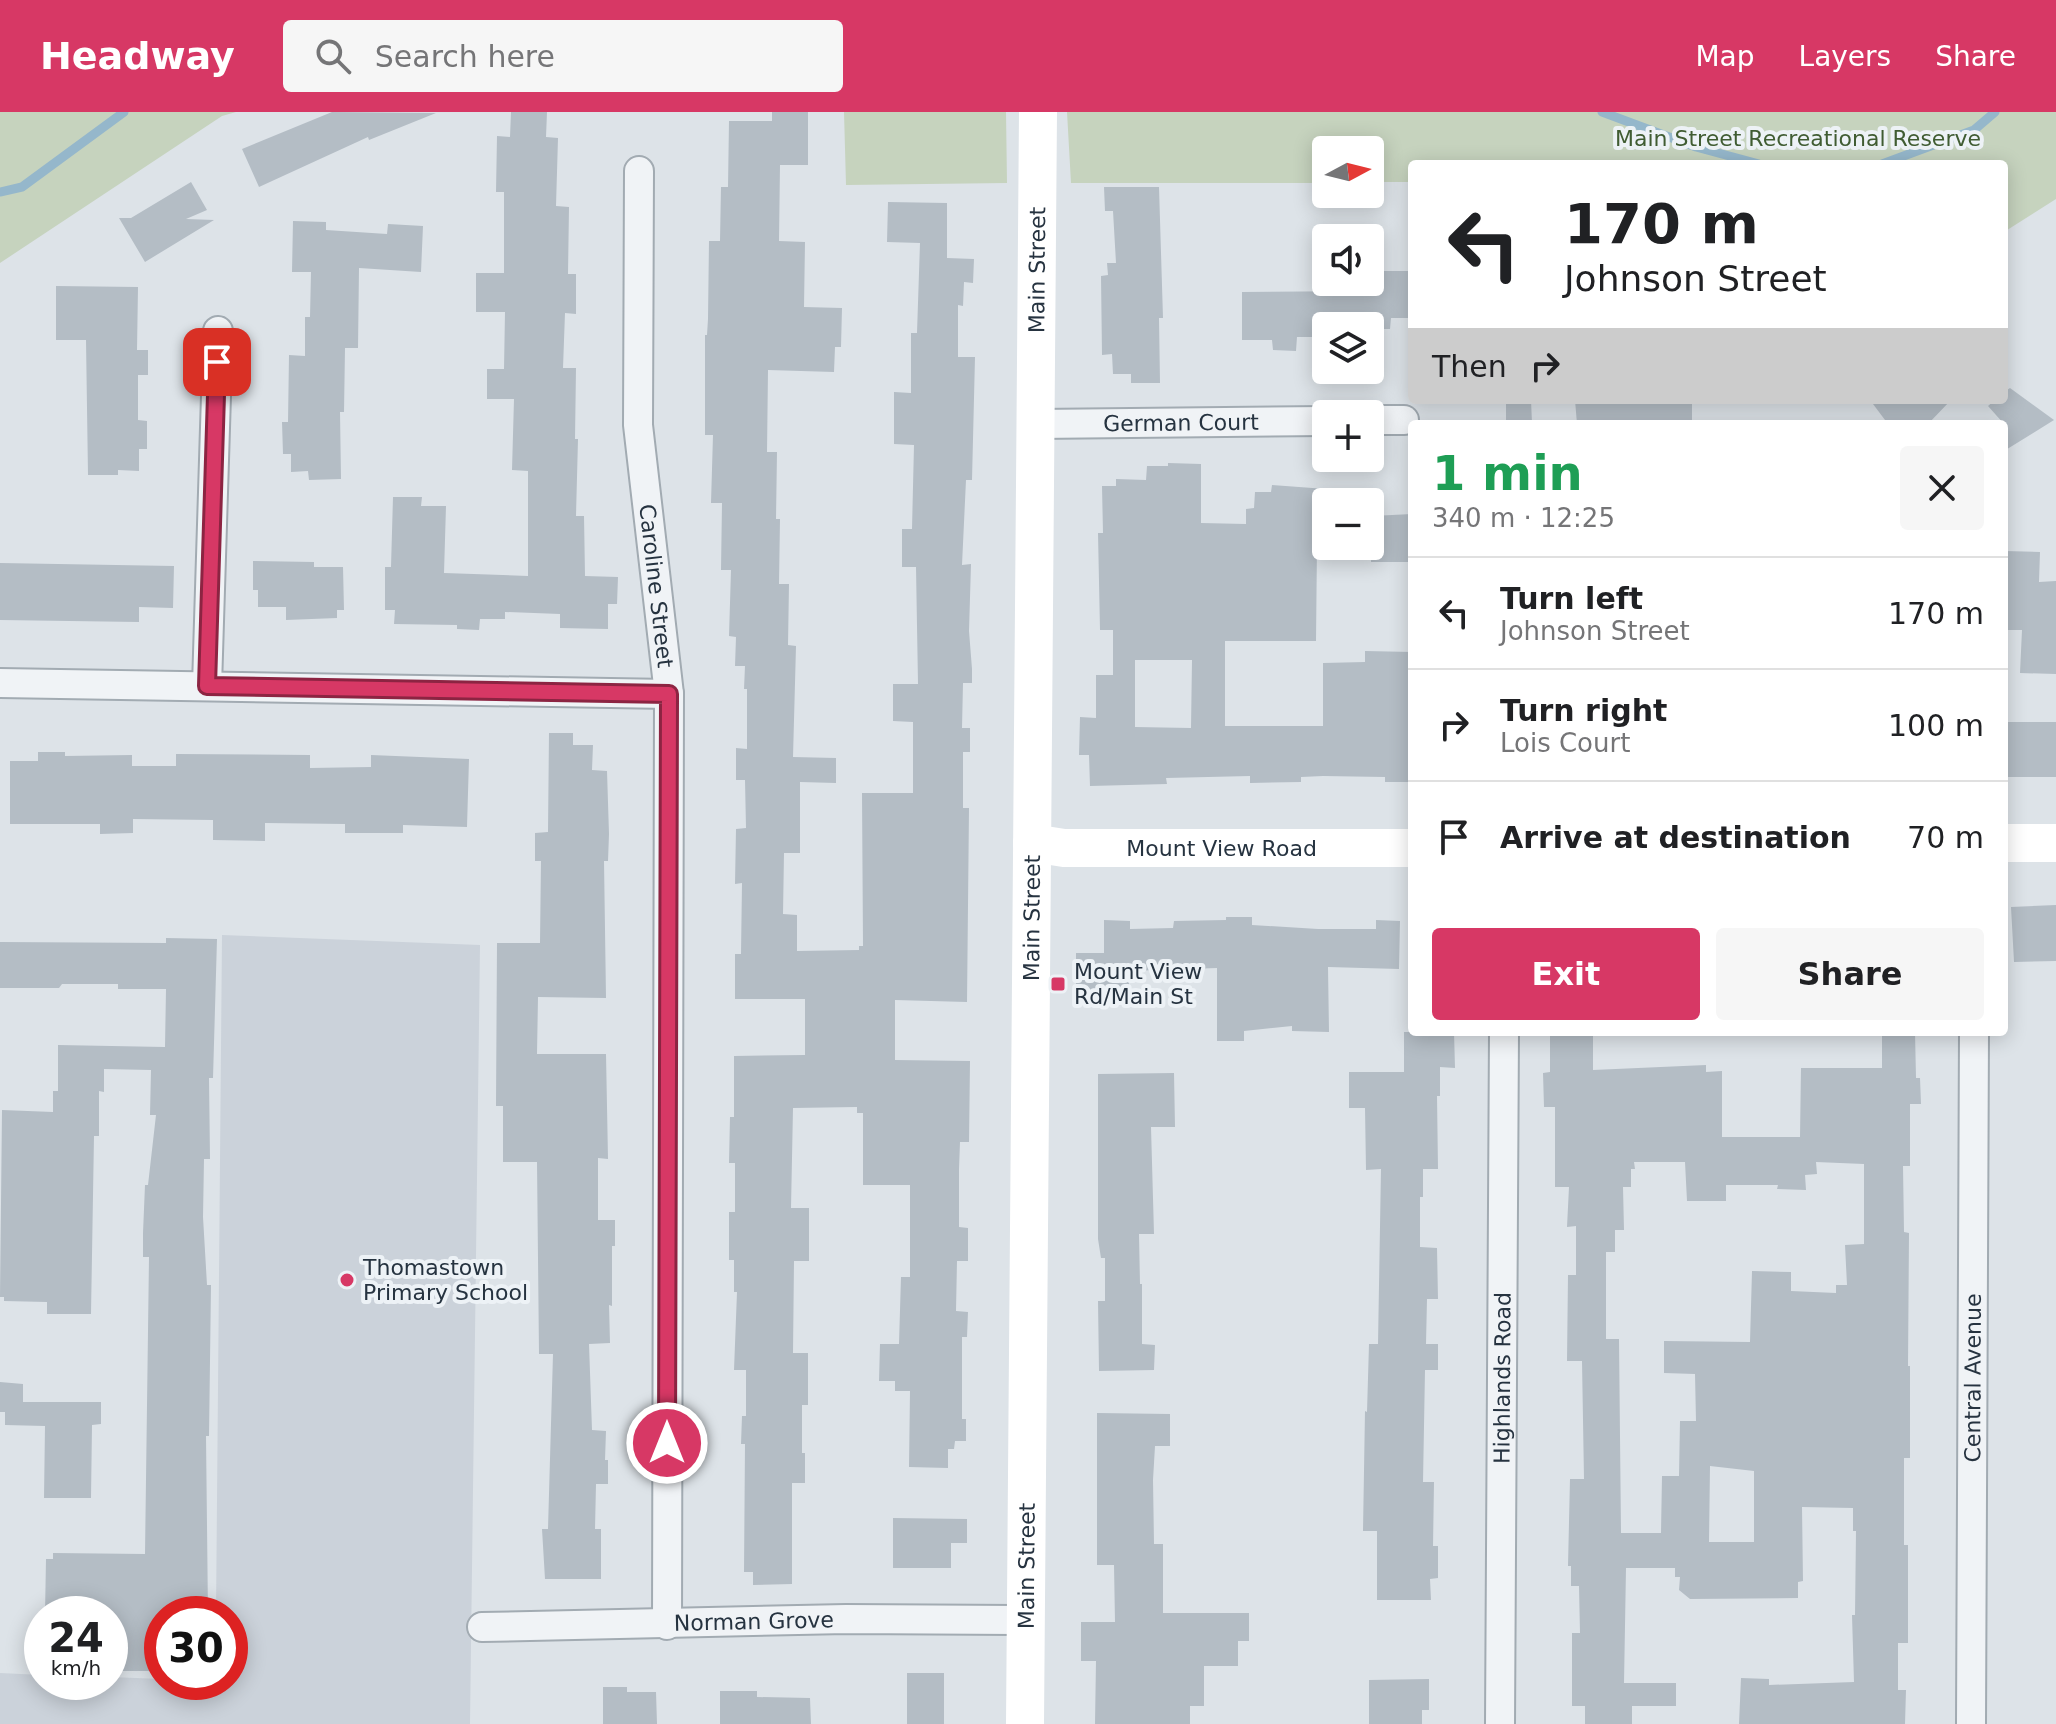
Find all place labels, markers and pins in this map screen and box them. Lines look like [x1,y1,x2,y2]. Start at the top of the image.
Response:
pin [183,328,251,396]
place label: Mount View Rd/Main St [1074,959,1202,1009]
marker: Mount View Rd/Main St [1049,975,1067,993]
place label: Thomastown Primary School [362,1255,528,1305]
marker: Thomastown Primary School [338,1271,356,1289]

